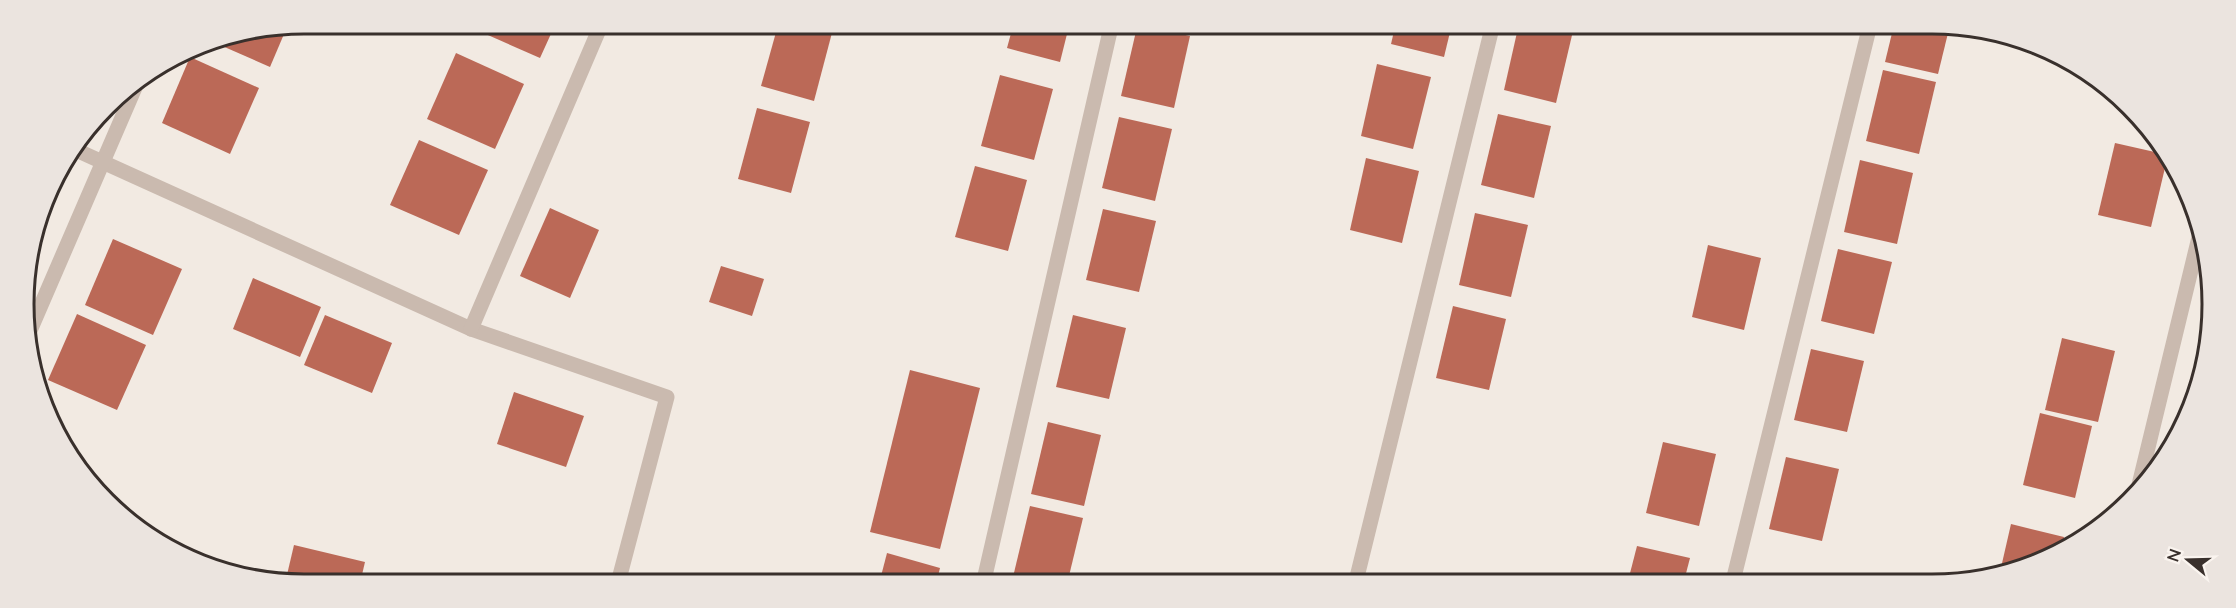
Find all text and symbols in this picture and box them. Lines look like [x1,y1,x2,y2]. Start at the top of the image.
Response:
north arrow [2158,530,2218,590]
text: N [2162,546,2184,564]

